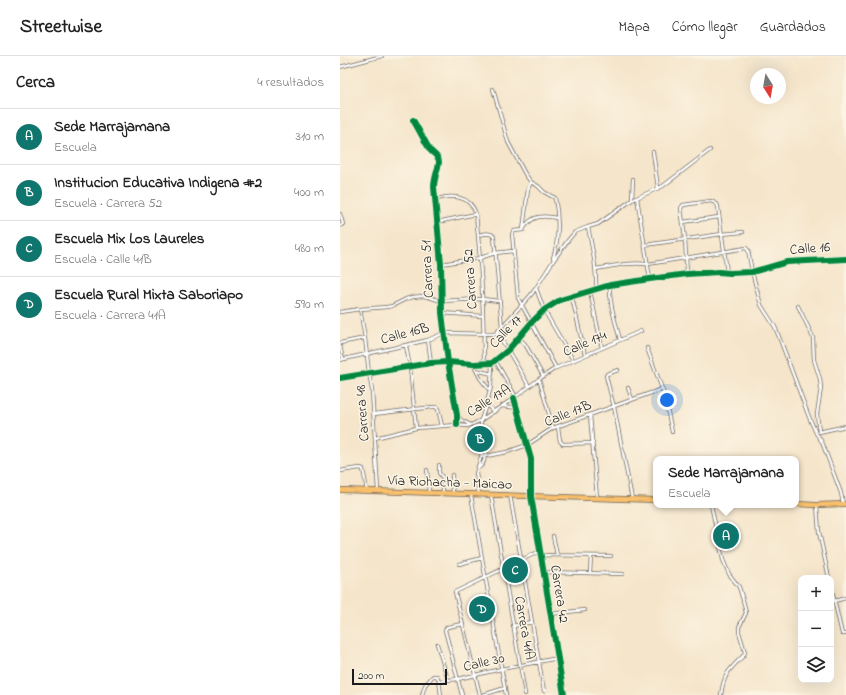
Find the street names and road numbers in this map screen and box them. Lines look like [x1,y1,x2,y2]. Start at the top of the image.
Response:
street label: Calle 16 [789,237,831,261]
street label: Carrera 51 [416,239,440,299]
street label: Carrera 52 [458,248,484,310]
street label: Calle 17 [485,310,528,354]
street label: Calle 16B [378,317,432,351]
street label: Calle 174 [560,325,610,363]
street label: Calle 17A [463,379,515,423]
street label: Carrera 48 [351,384,375,442]
street label: Calle 17B [541,395,595,433]
street label: Vía Riohacha - Maicao [386,470,513,496]
street label: Carrera 42 [544,564,574,624]
street label: Carrera 41A [508,594,540,662]
street label: Calle 30 [461,648,507,678]

